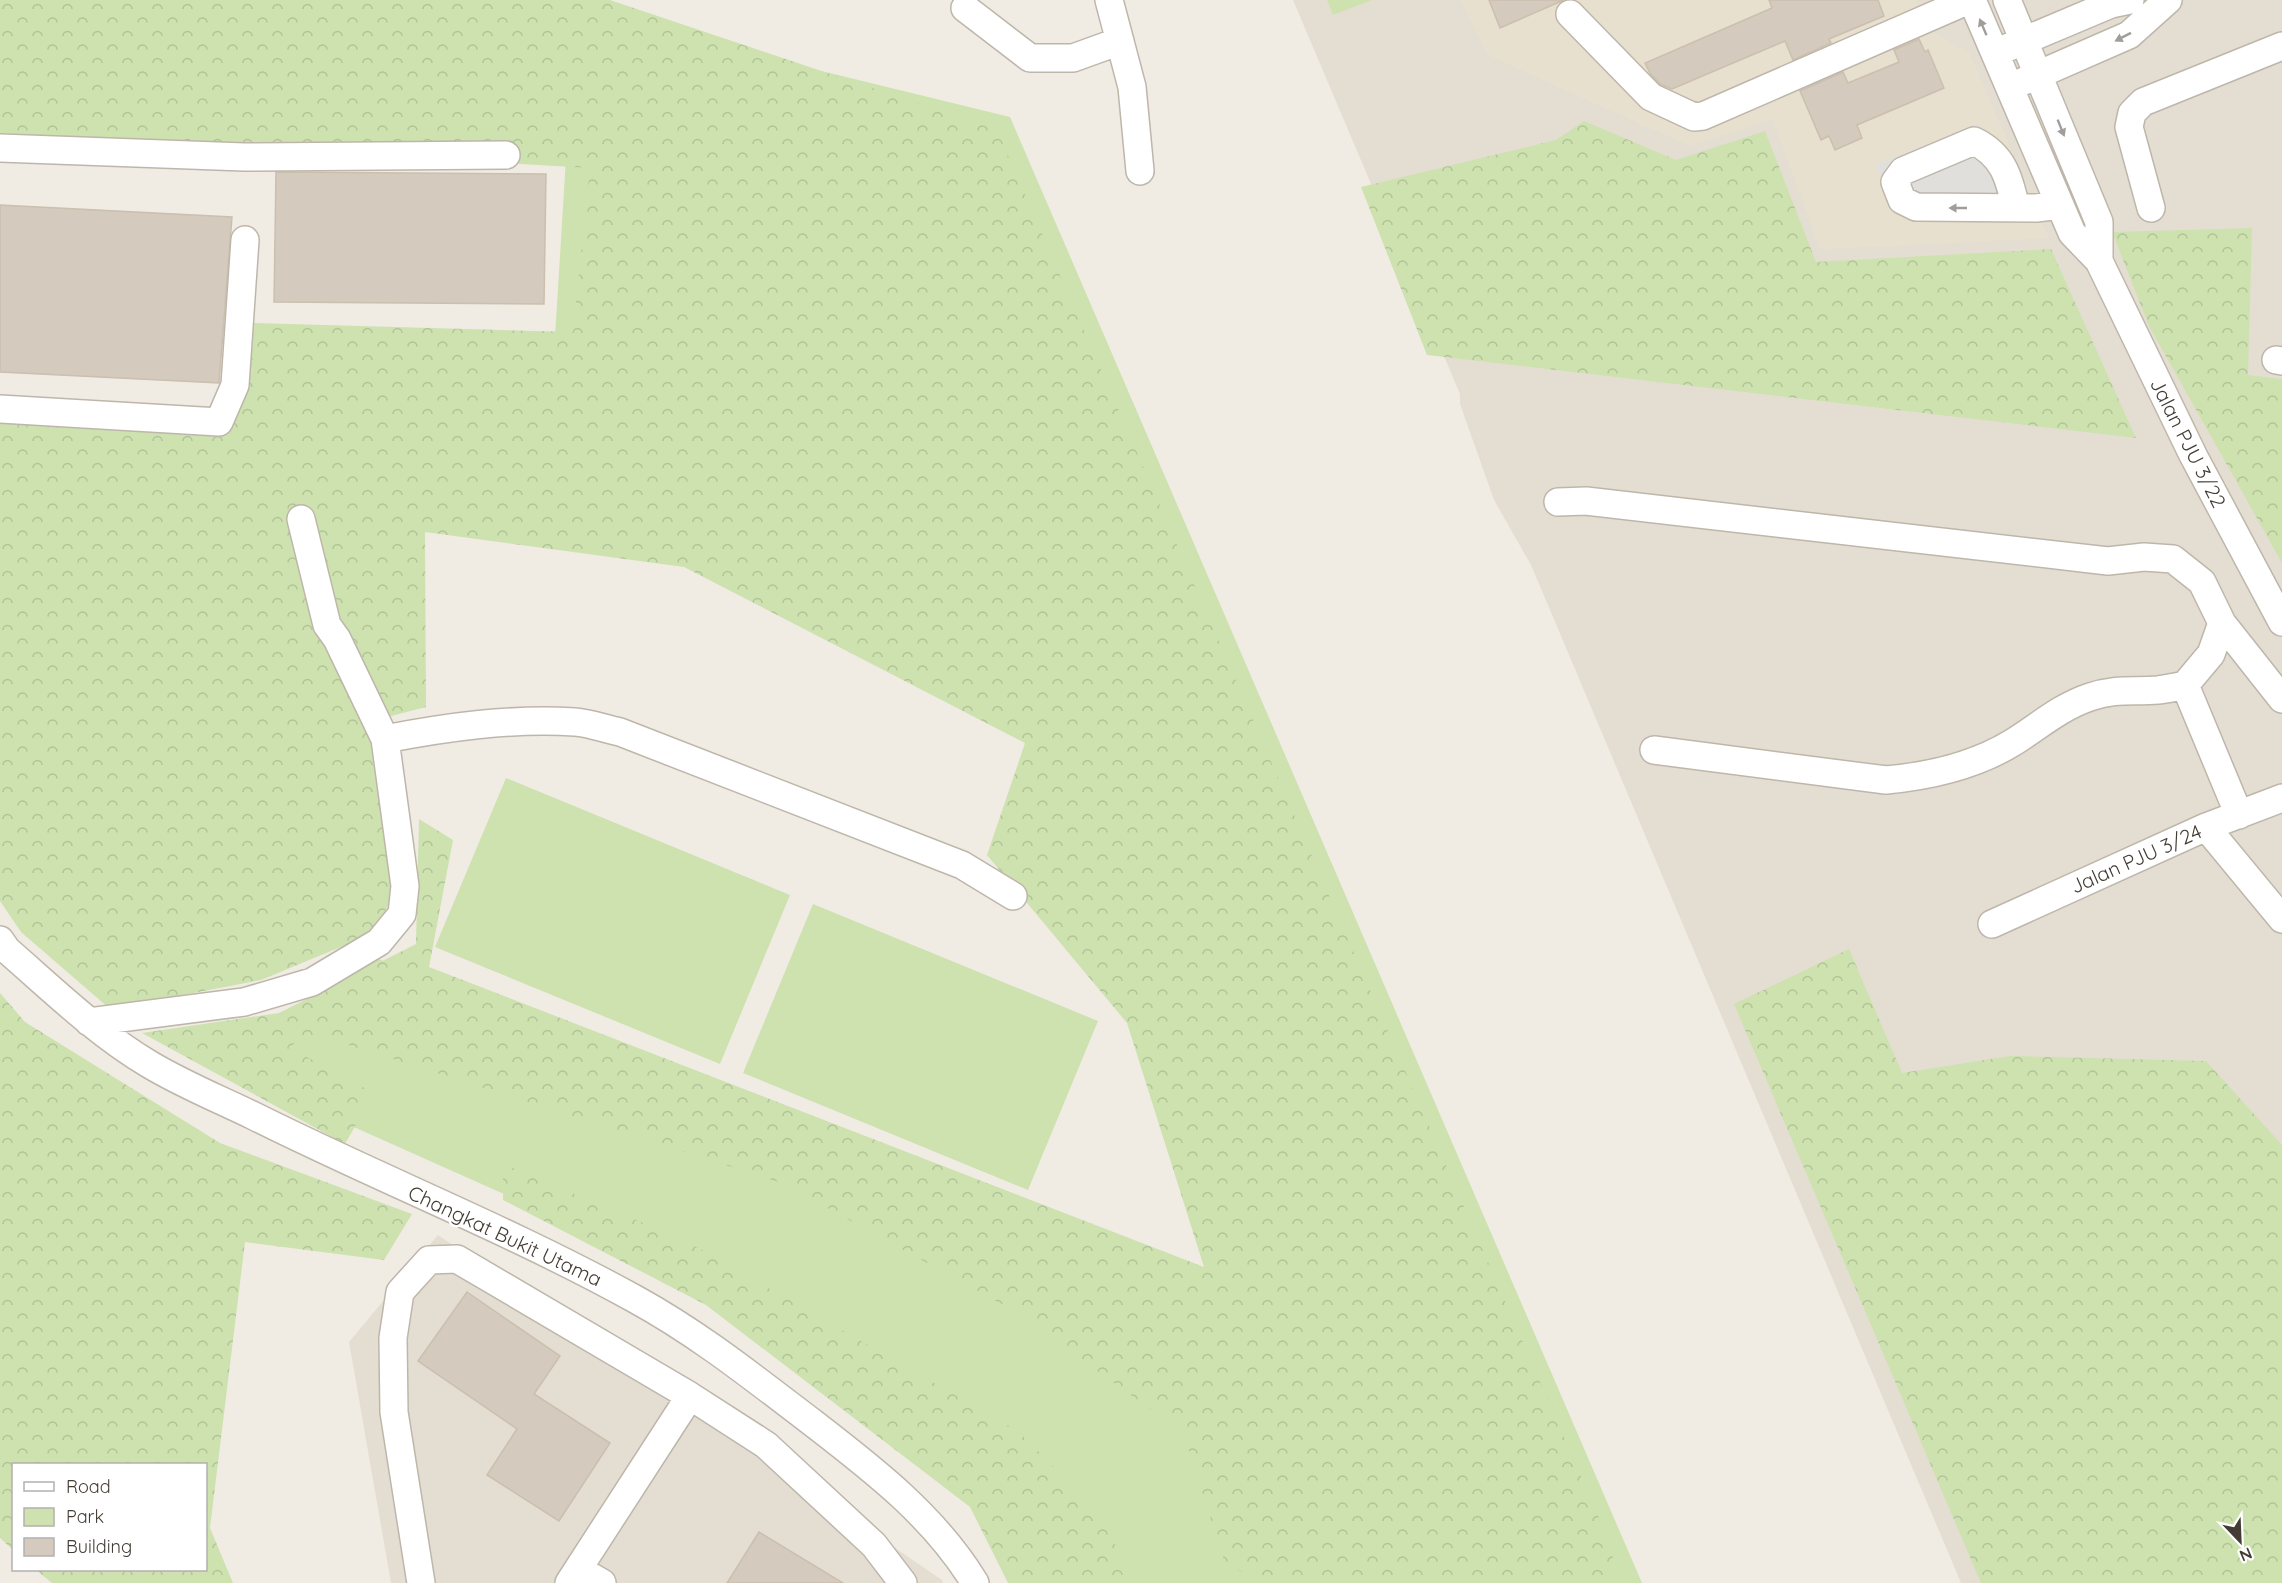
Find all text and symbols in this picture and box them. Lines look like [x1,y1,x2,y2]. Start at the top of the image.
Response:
one-way arrow [1978,17,1988,35]
one-way arrow [2114,31,2132,41]
one-way arrow [2056,120,2066,138]
one-way arrow [1948,203,1967,213]
street label: Jalan PJU 3/22 [2145,374,2232,512]
street label: Jalan PJU 3/24 [2066,818,2205,899]
street label: Changkat Bukit Utama [404,1180,606,1291]
legend [12,1463,207,1571]
text: Road [66,1475,111,1498]
text: Park [66,1505,104,1528]
north arrow [2210,1511,2270,1571]
text: Building [66,1535,132,1558]
text: N [2237,1543,2255,1566]

